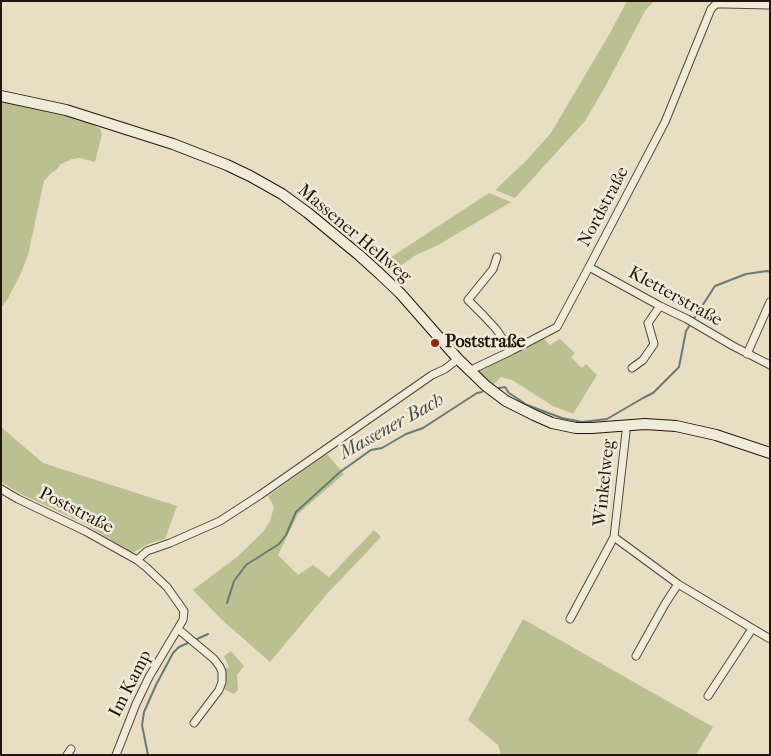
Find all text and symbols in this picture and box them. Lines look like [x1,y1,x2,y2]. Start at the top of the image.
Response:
street label: Nordstraße [574,163,634,251]
street label: Massener Hellweg [293,180,415,288]
street label: Kletterstraße [624,262,726,332]
place label: Poststraße [445,332,525,354]
marker: Poststraße [429,337,441,349]
water label: Massener Bach [336,389,448,465]
street label: Winkelweg [590,438,620,528]
street label: Poststraße [35,483,117,539]
street label: Im Kamp [105,647,157,721]

